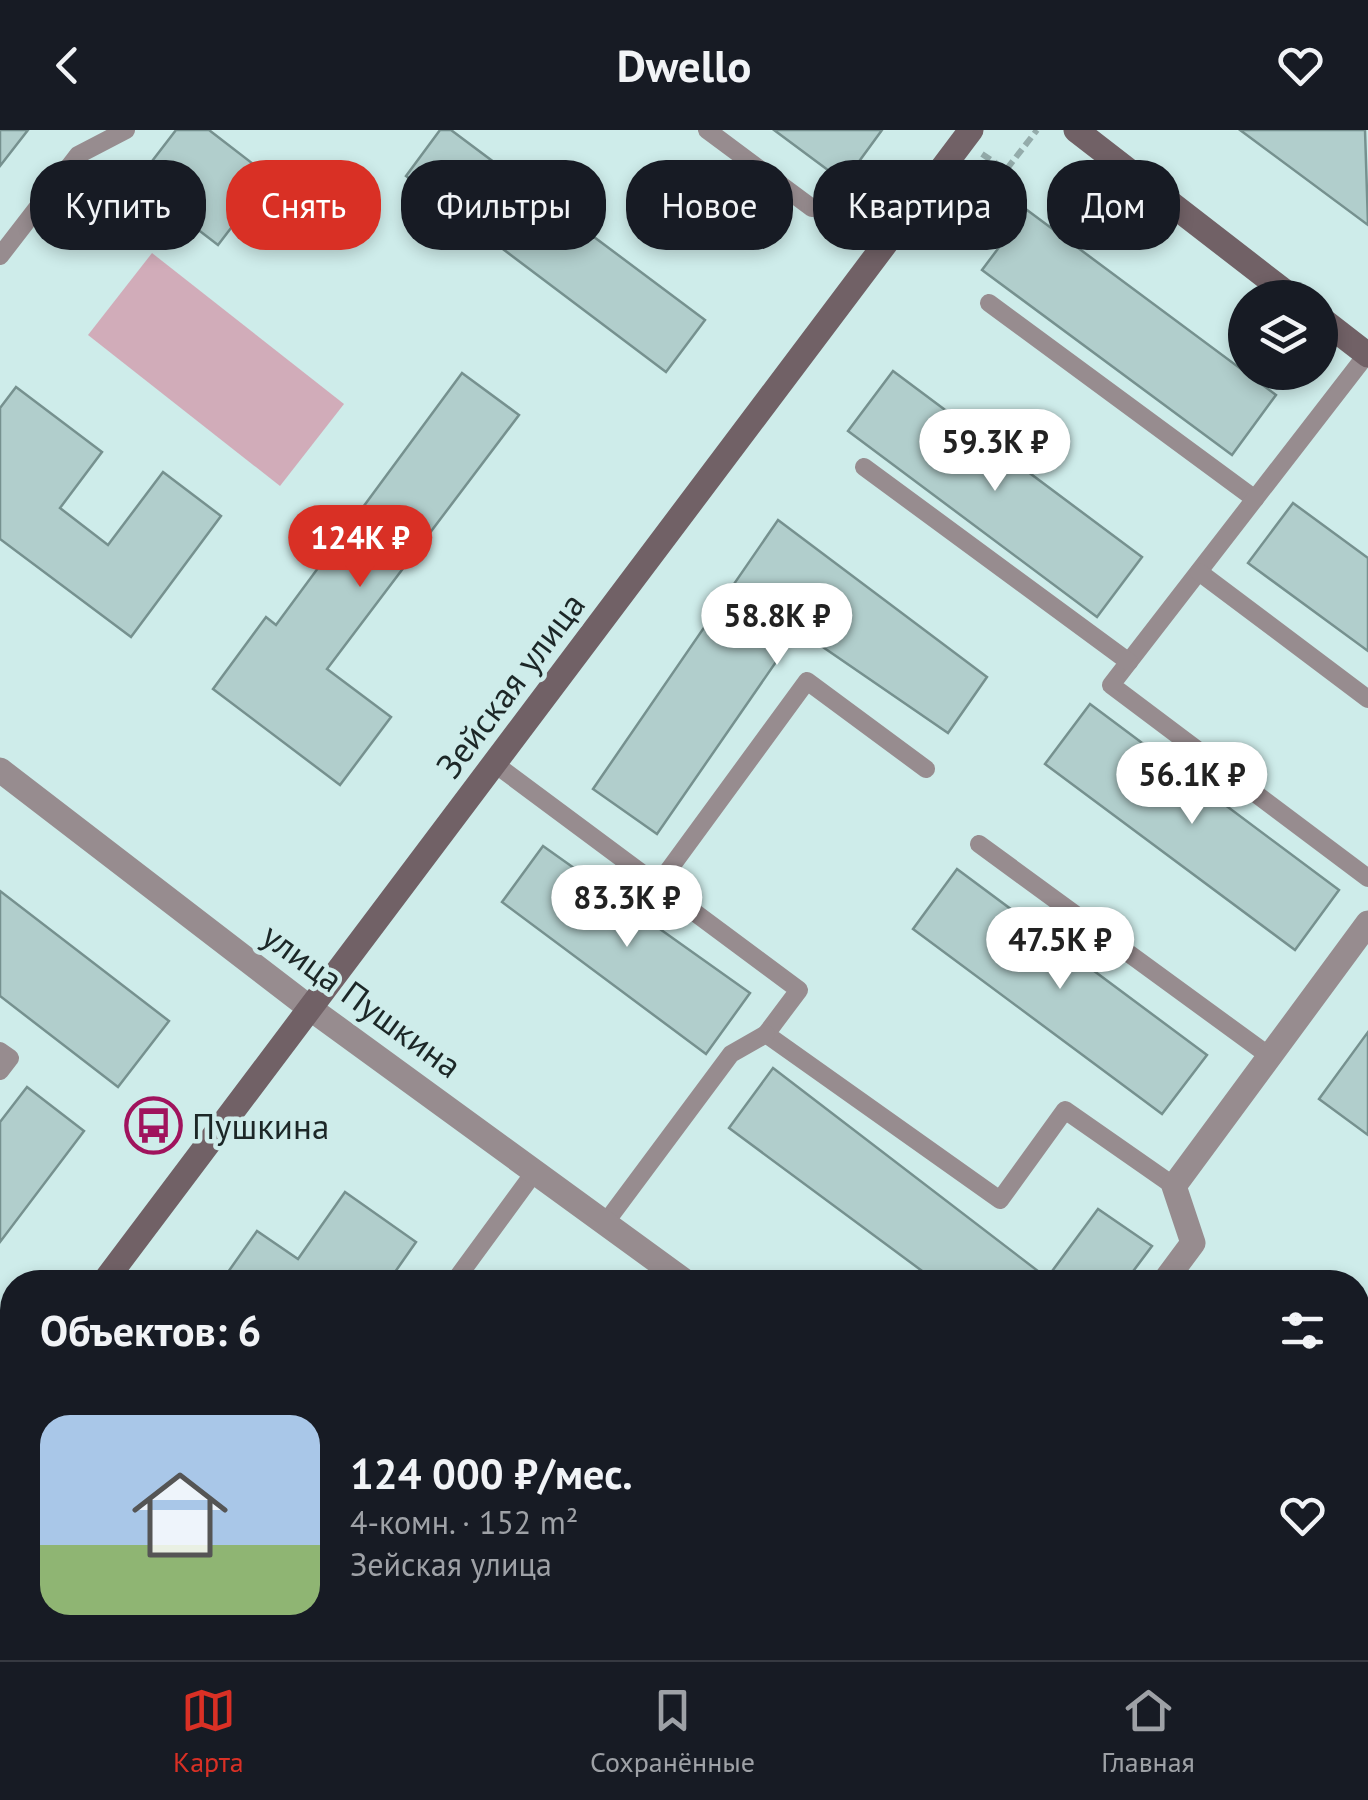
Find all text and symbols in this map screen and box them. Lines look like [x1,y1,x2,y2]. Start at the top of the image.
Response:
text: Dwello [617,36,751,94]
icon: back [40,38,95,93]
icon: heart [1273,38,1328,93]
chip: Купить [30,160,206,250]
chip: Снять [226,160,381,250]
chip: Фильтры [401,160,606,250]
chip: Новое [626,160,793,250]
chip: Квартира [813,160,1027,250]
chip: Дом [1047,160,1180,250]
map controls [1228,280,1338,390]
button: layers [1228,280,1338,390]
pin: 59.3K ₽ [903,409,1087,494]
text: 59.3K ₽ [941,420,1049,462]
pin: 124K ₽ [279,505,441,590]
text: 124K ₽ [310,516,410,558]
street label: Зейская улица [425,583,595,787]
pin: 58.8K ₽ [685,583,869,668]
text: 58.8K ₽ [723,594,831,636]
pin: 56.1K ₽ [1100,742,1284,827]
text: 56.1K ₽ [1138,753,1246,795]
pin: 83.3K ₽ [535,865,719,950]
text: 83.3K ₽ [573,876,681,918]
pin: 47.5K ₽ [968,907,1152,992]
street label: улица Пушкина [253,912,471,1088]
text: 47.5K ₽ [1008,918,1112,960]
bus stop icon: Пушкина [123,1096,183,1156]
place label: Пушкина [192,1103,329,1149]
text: Объектов: 6 [40,1303,261,1358]
icon: filters [1275,1303,1330,1358]
text: 124 000 ₽/мес. [350,1446,633,1501]
icon: home [120,1455,240,1575]
icon: heart [1275,1488,1330,1543]
text: 4-комн. · 152 m² [350,1501,578,1543]
text: Зейская улица [350,1543,552,1585]
tab: Карта [173,1683,244,1780]
tab: Сохранённые [590,1683,755,1780]
tab: Главная [1101,1683,1195,1780]

